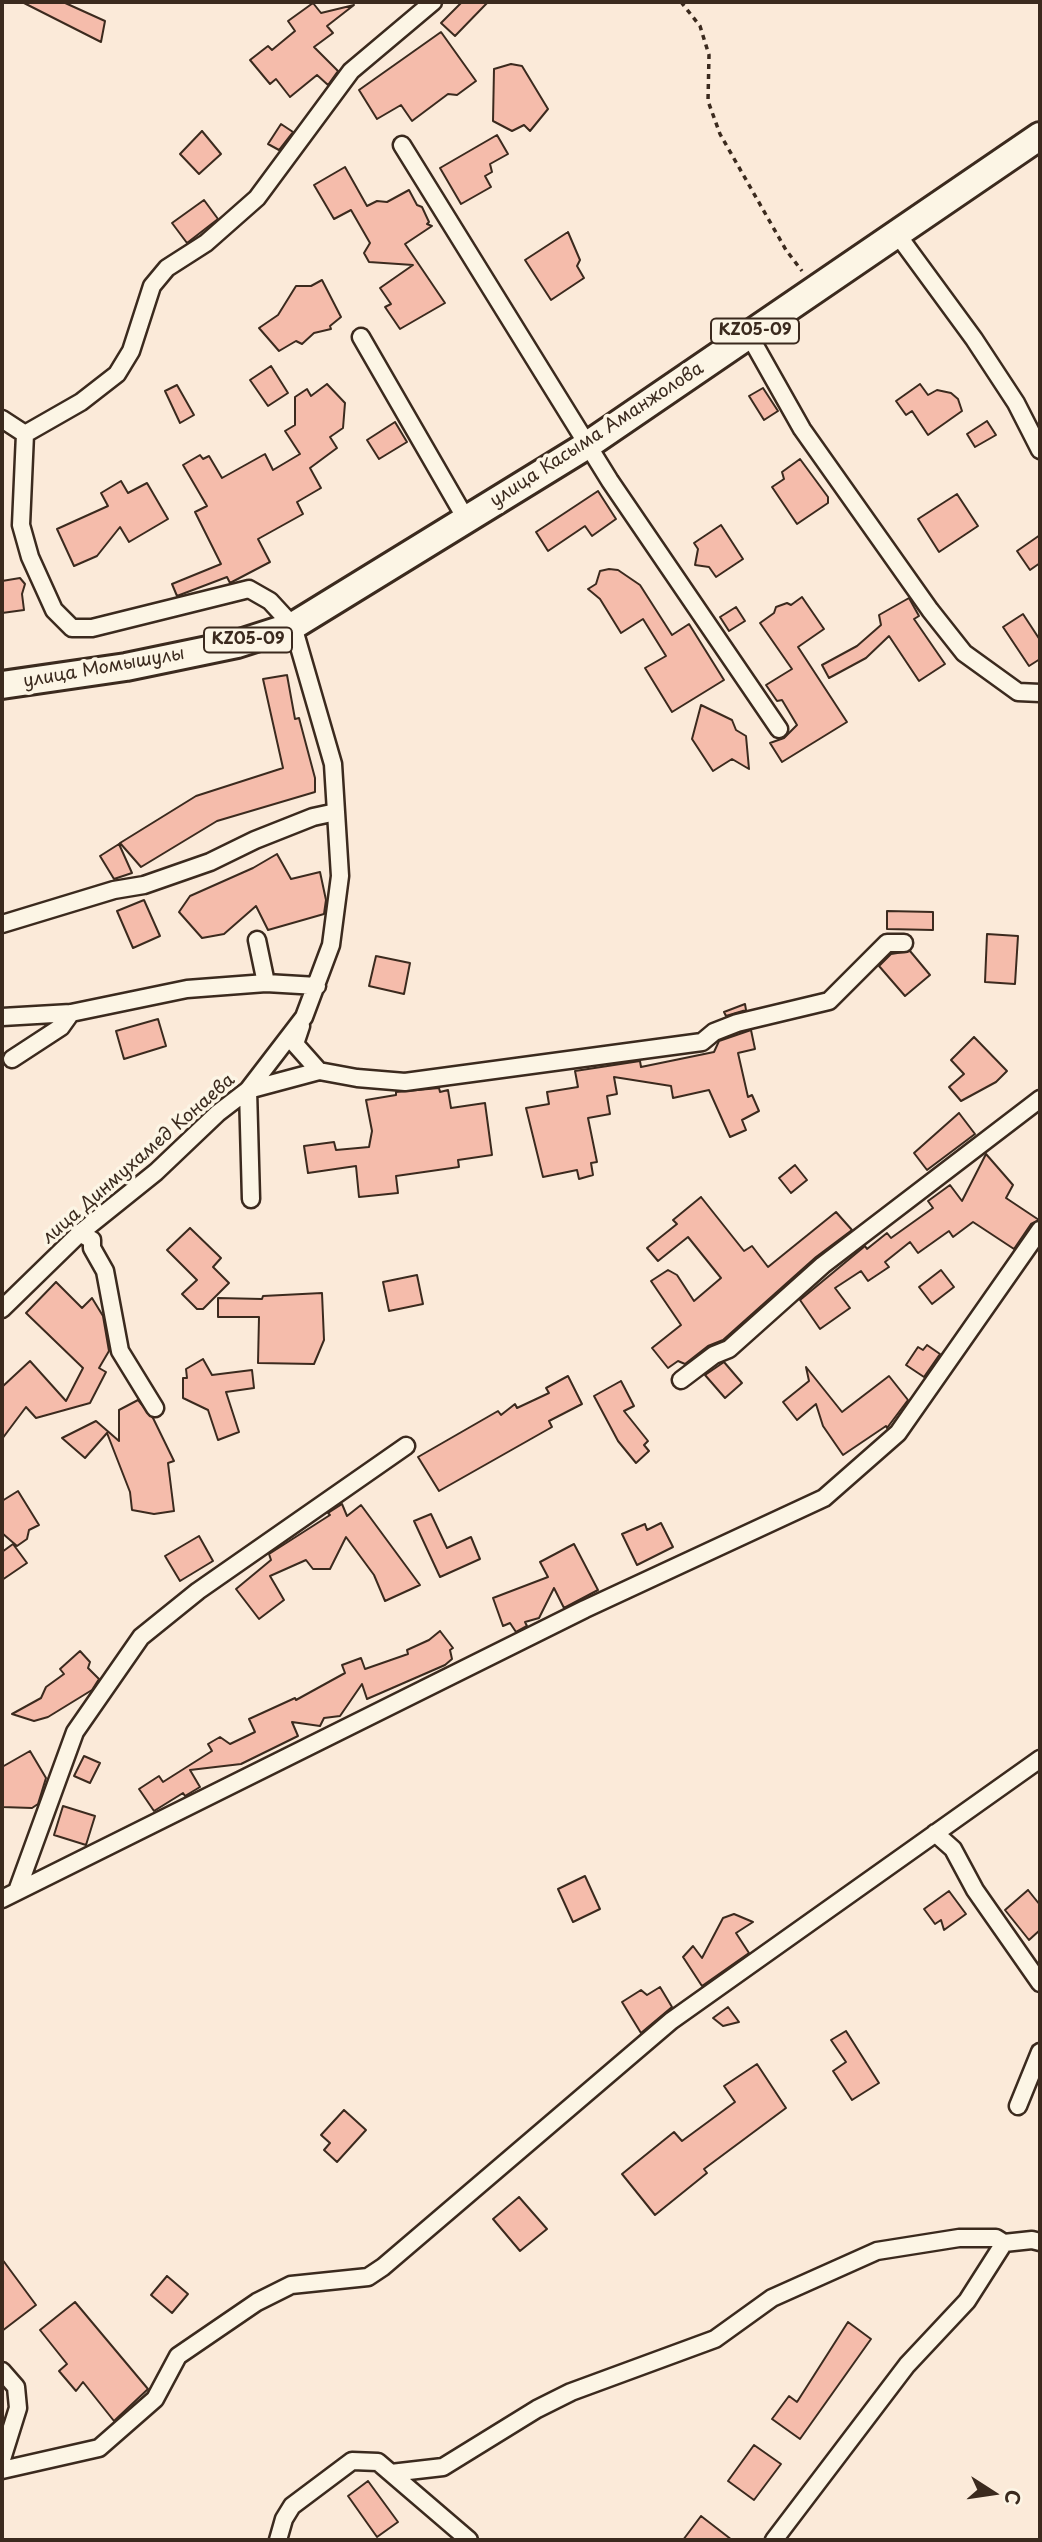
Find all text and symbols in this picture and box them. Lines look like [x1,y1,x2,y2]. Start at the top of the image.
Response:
road number: KZ05-09 [711,318,799,344]
street label: улица Касыма Аманжолова [486,358,708,512]
road number: KZ05-09 [204,628,292,652]
street label: улица Момышулы [22,643,186,693]
street label: лица Динмухамед Конаева [38,1070,240,1248]
north arrow [958,2458,1028,2528]
text: С [998,2487,1029,2507]

